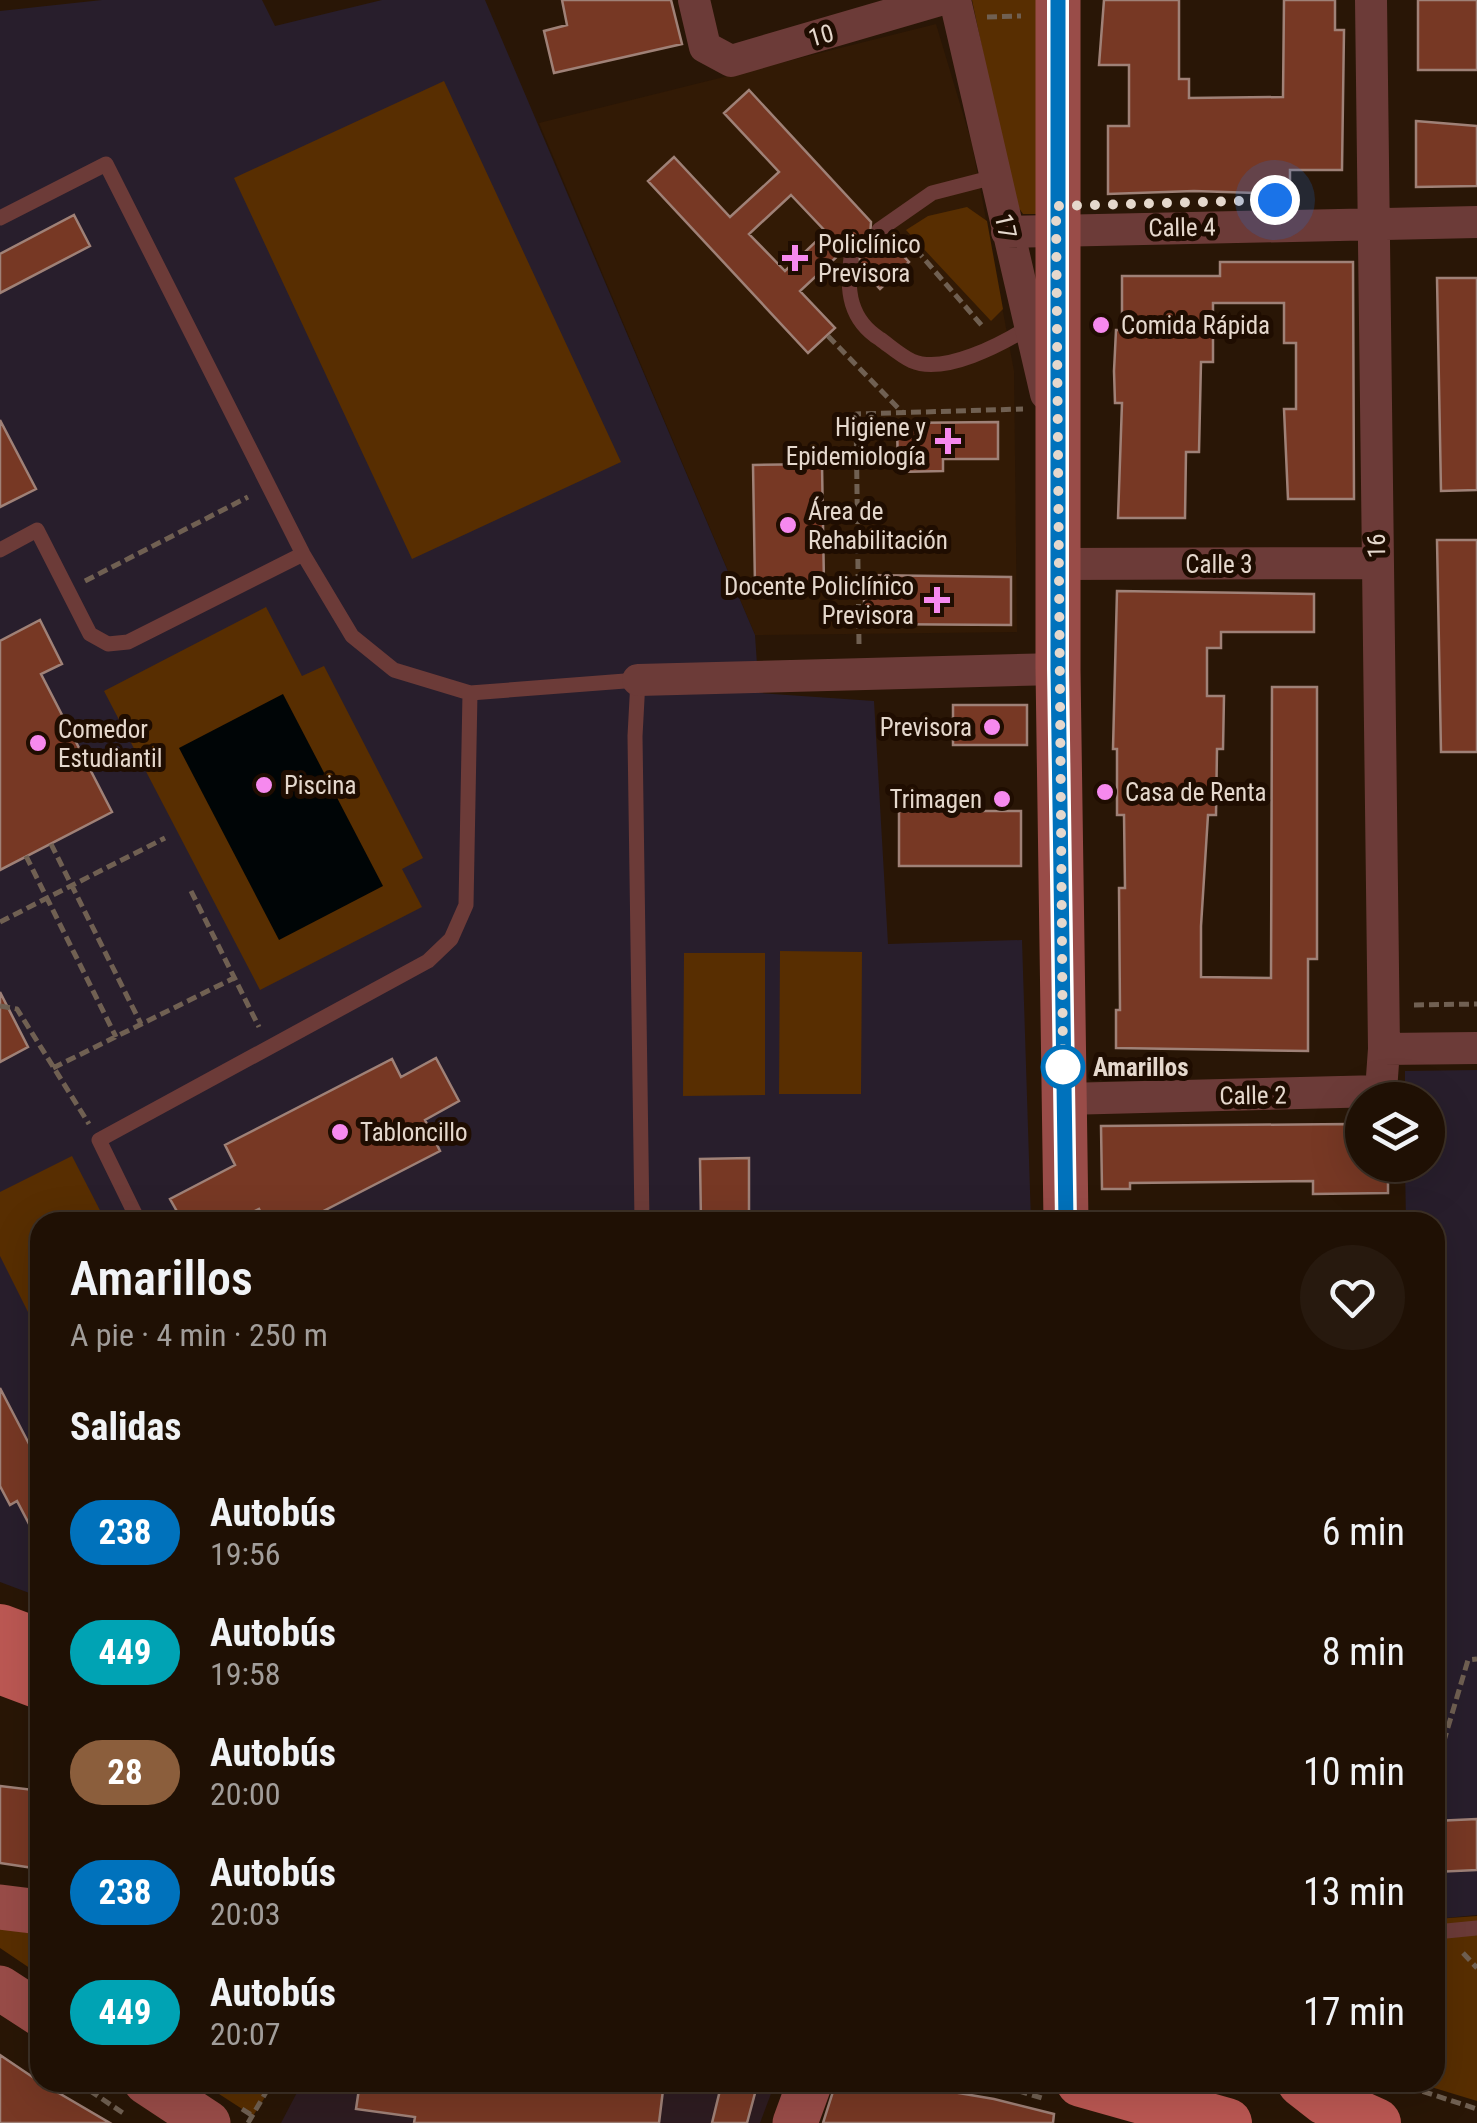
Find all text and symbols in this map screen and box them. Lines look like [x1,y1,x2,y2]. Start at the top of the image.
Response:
street label: 10 [805,18,837,53]
your location [1250,175,1300,225]
street label: 17 [989,211,1022,241]
street label: Calle 4 [1148,212,1216,243]
place label: Policlínico Previsora [818,230,921,288]
marker: Policlínico Previsora [782,245,808,271]
place label: Comida Rápida [1121,311,1270,340]
marker: Comida Rápida [1090,314,1112,336]
place label: Higiene y Epidemiología [786,413,926,471]
marker: Higiene y Epidemiología [935,428,961,454]
place label: Área de Rehabilitación [808,496,948,555]
marker: Área de Rehabilitación [777,514,799,536]
street label: 16 [1362,533,1391,559]
street label: Calle 3 [1185,550,1253,579]
place label: Docente Policlínico Previsora [724,572,914,630]
marker: Docente Policlínico Previsora [924,587,950,613]
place label: Previsora [880,713,972,742]
place label: Comedor Estudiantil [58,715,162,773]
marker: Previsora [981,716,1003,738]
marker: Comedor Estudiantil [27,732,49,754]
place label: Piscina [284,771,356,800]
marker: Piscina [253,774,275,796]
place label: Casa de Renta [1125,778,1267,807]
marker: Casa de Renta [1094,781,1116,803]
place label: Trimagen [890,785,982,814]
marker: Trimagen [991,788,1013,810]
marker: Amarillos [1042,1046,1084,1088]
place label: Amarillos [1093,1053,1189,1082]
street label: Calle 2 [1219,1080,1287,1111]
map controls [1345,1082,1445,1182]
button: layers [1345,1082,1445,1182]
place label: Tabloncillo [360,1118,468,1147]
marker: Tabloncillo [329,1121,351,1143]
button: heart [1300,1245,1405,1350]
text: Amarillos [70,1250,253,1307]
text: A pie · 4 min · 250 m [70,1316,328,1354]
text: Salidas [70,1405,182,1449]
text: Autobús [210,1491,336,1535]
text: 6 min [1322,1510,1405,1554]
text: 238 [98,1512,152,1553]
text: 19:56 [210,1535,281,1573]
text: Autobús [210,1611,336,1655]
text: 8 min [1322,1630,1405,1674]
text: 449 [98,1632,152,1673]
text: 19:58 [210,1655,281,1693]
text: Autobús [210,1731,336,1775]
text: 10 min [1303,1750,1405,1794]
text: 28 [107,1752,143,1793]
text: 20:00 [210,1775,281,1813]
text: Autobús [210,1851,336,1895]
text: 13 min [1303,1870,1405,1914]
text: 238 [98,1872,152,1913]
text: 20:03 [210,1895,281,1933]
text: Autobús [210,1971,336,2015]
text: 17 min [1303,1990,1405,2034]
text: 449 [98,1992,152,2033]
text: 20:07 [210,2015,281,2053]

